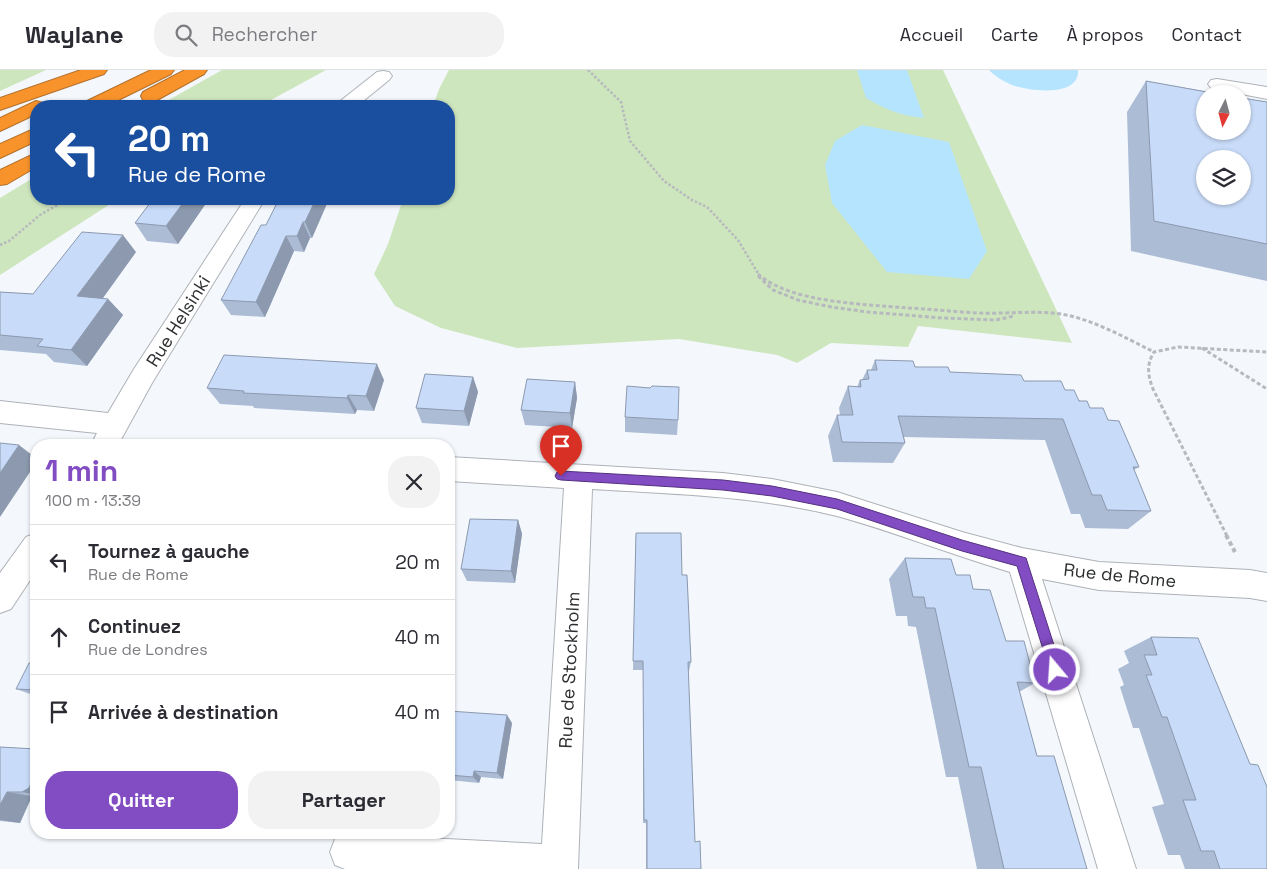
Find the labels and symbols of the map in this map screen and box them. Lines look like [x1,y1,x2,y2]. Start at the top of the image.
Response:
north arrow [1196,85,1251,140]
street label: Rue Helsinki [141,271,215,371]
pin [540,425,582,476]
street label: Rue de Rome [1063,558,1177,592]
street label: Rue de Stockholm [553,591,585,749]
position arrow [1028,643,1080,695]

